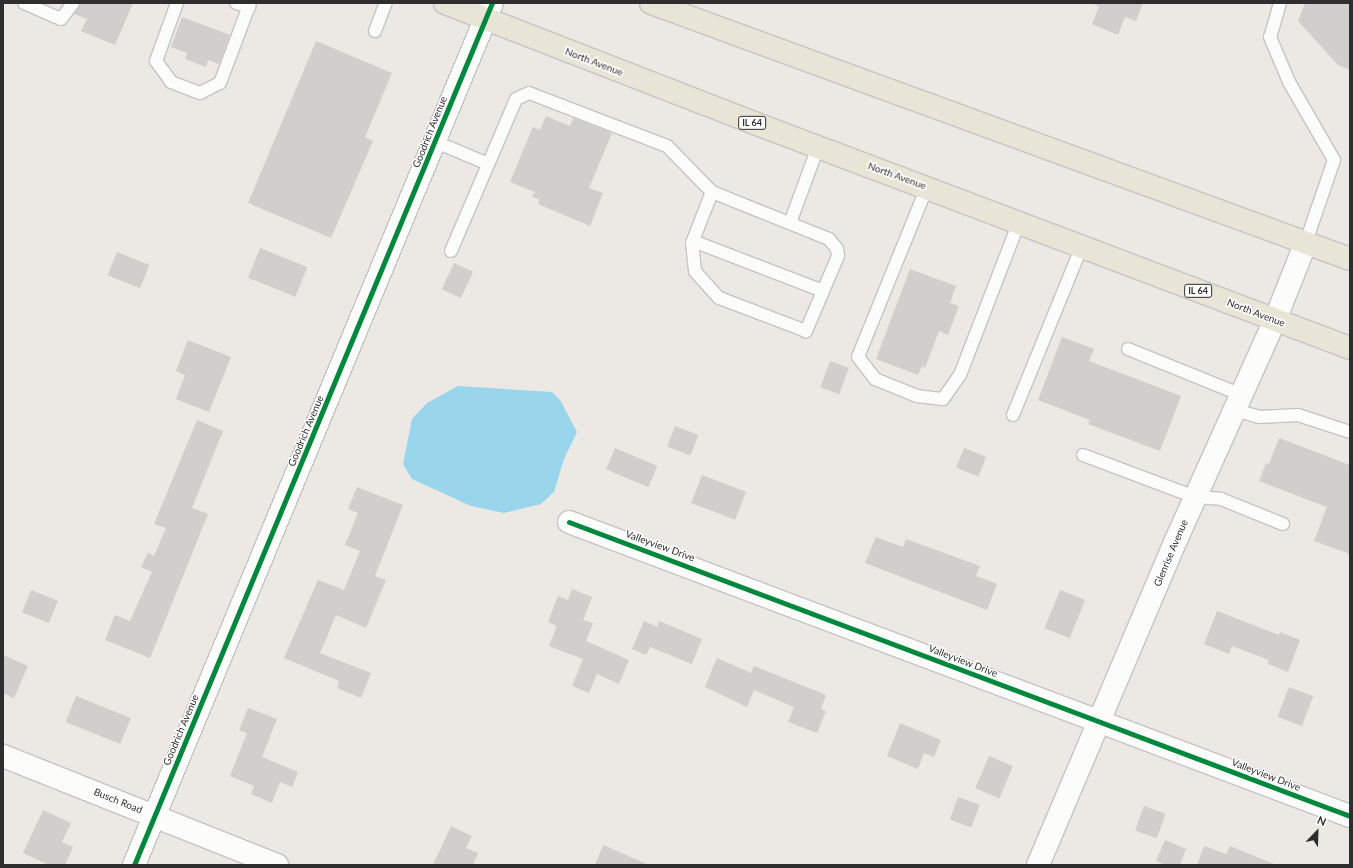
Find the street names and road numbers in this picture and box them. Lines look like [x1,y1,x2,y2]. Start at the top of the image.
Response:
street label: North Avenue [563,45,625,79]
street label: Goodrich Avenue [410,94,450,170]
road number: IL 64 [738,116,766,130]
street label: North Avenue [866,160,928,192]
road number: IL 64 [1184,284,1212,298]
street label: North Avenue [1225,296,1287,330]
street label: Goodrich Avenue [286,394,326,468]
street label: Glenrise Avenue [1151,518,1191,588]
street label: Valleyview Drive [624,528,696,564]
street label: Valleyview Drive [927,642,999,680]
street label: Goodrich Avenue [161,693,201,767]
street label: Valleyview Drive [1230,756,1302,794]
street label: Busch Road [92,786,144,816]

